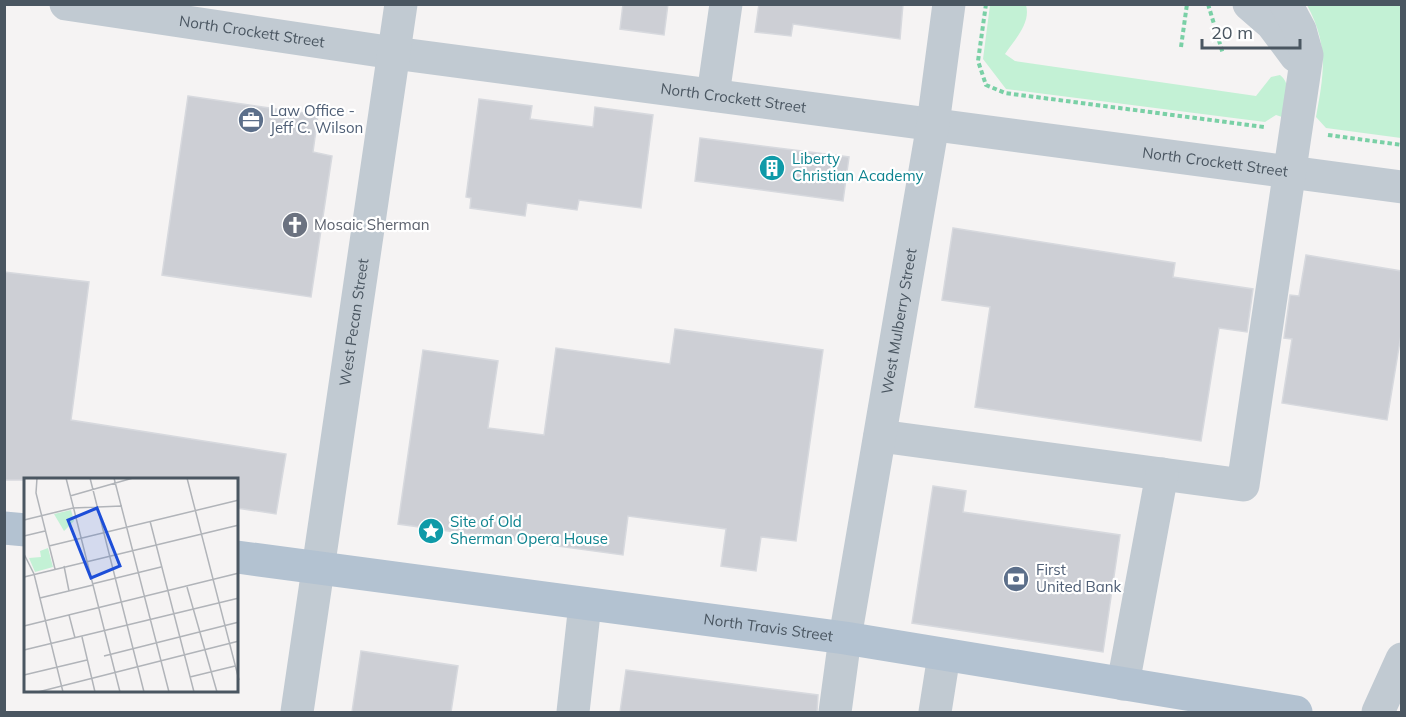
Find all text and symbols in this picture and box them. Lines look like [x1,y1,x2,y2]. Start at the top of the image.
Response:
street label: North Crockett Street [178,11,326,52]
scale bar [1202,12,1300,50]
text: 20 m [1211,21,1253,44]
street label: North Crockett Street [659,79,807,117]
place label: Law Office - Jeff C. Wilson [270,101,363,137]
office icon: Law Office - Jeff C. Wilson [236,105,266,135]
street label: North Crockett Street [1141,143,1289,181]
place label: Liberty Christian Academy [792,149,924,185]
building icon: Liberty Christian Academy [757,153,787,183]
church icon: Mosaic Sherman [280,210,310,240]
place label: Mosaic Sherman [314,215,430,234]
street label: West Mulberry Street [877,247,921,396]
street label: West Pecan Street [335,257,373,387]
inset map [24,478,238,693]
place label: Site of Old Sherman Opera House [450,512,608,548]
place icon: Site of Old Sherman Opera House [416,516,446,546]
place label: First United Bank [1036,560,1122,596]
bank icon: First United Bank [1001,564,1031,594]
street label: North Travis Street [703,609,834,645]

